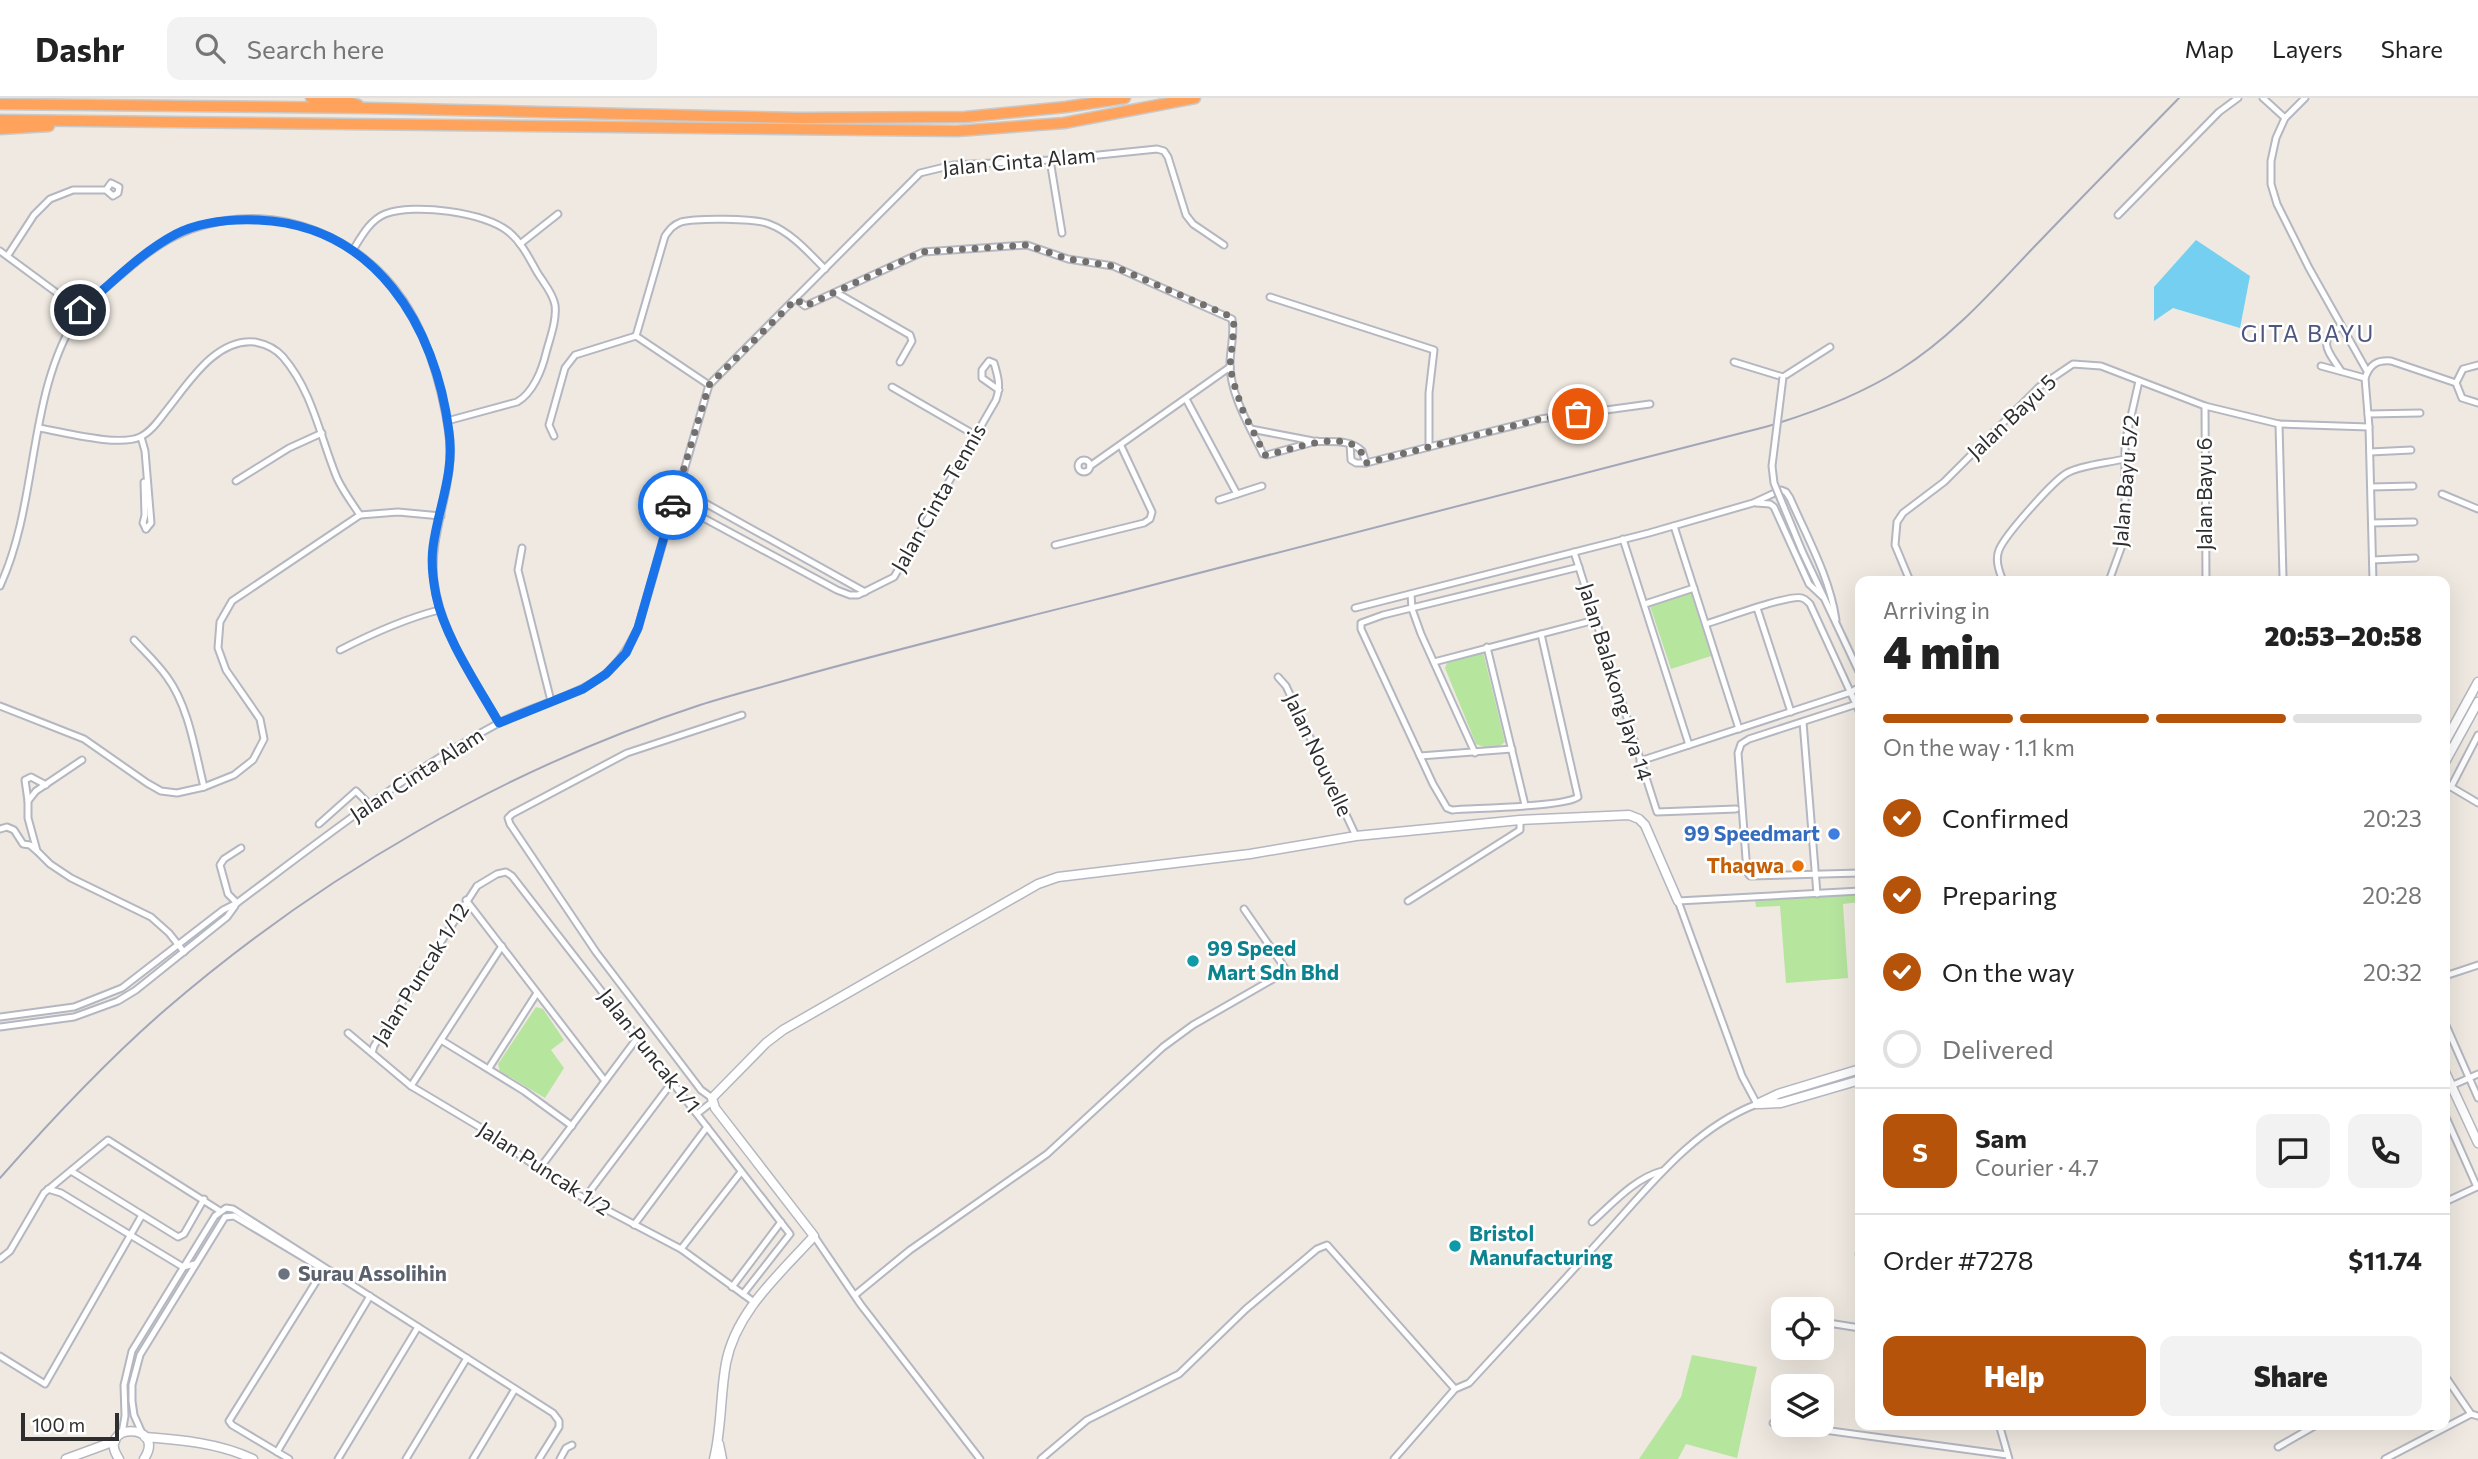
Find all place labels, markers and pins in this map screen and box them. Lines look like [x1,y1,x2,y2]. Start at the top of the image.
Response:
pin [50,280,110,340]
pin [1548,384,1608,444]
place label: 99 Speedmart [1684,820,1820,845]
marker: 99 Speedmart [1826,826,1842,842]
place label: Thaqwa [1707,852,1784,877]
marker: Thaqwa [1790,858,1806,874]
place label: 99 Speed Mart Sdn Bhd [1207,935,1339,984]
marker: 99 Speed Mart Sdn Bhd [1185,953,1201,969]
place label: Bristol Manufacturing [1469,1220,1613,1269]
marker: Bristol Manufacturing [1447,1238,1463,1254]
place label: Surau Assolihin [298,1260,447,1285]
marker: Surau Assolihin [276,1266,292,1282]

